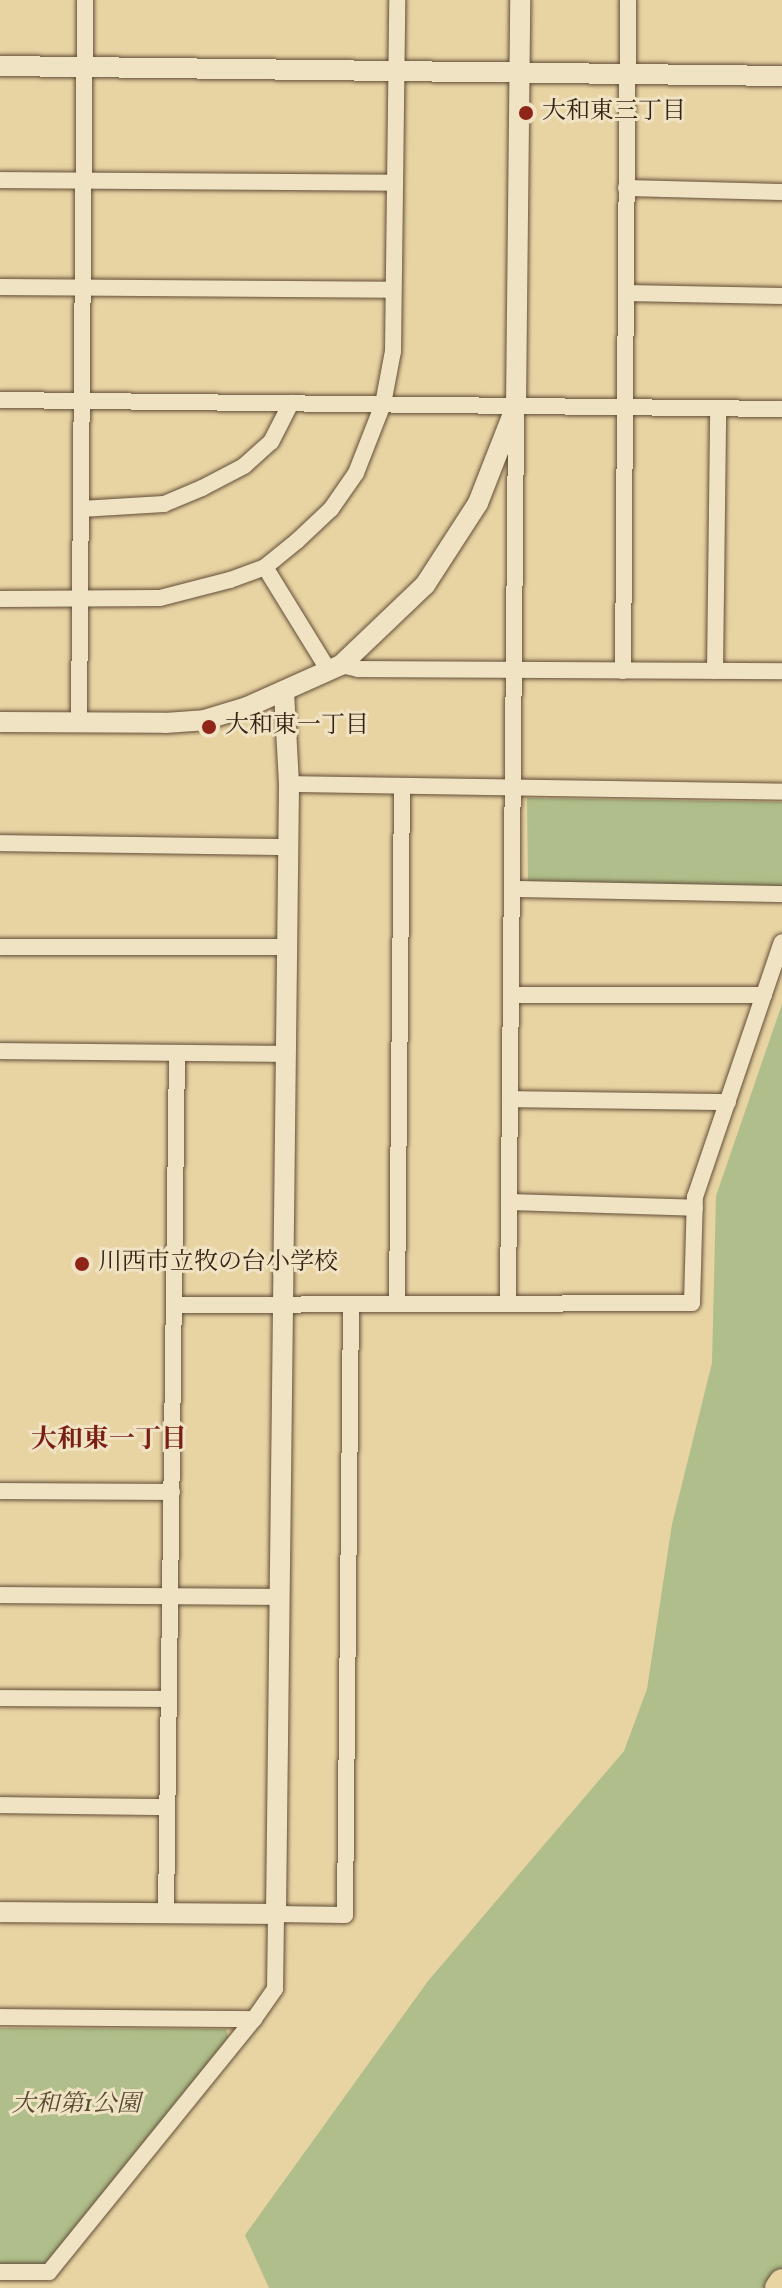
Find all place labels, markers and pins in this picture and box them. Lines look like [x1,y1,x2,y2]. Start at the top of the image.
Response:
place label: 大和東三丁目 [542,99,686,127]
marker: 大和東三丁目 [517,104,535,122]
place label: 大和東一丁目 [225,713,369,741]
marker: 大和東一丁目 [200,718,218,736]
place label: 川西市立牧の台小学校 [98,1250,338,1278]
marker: 川西市立牧の台小学校 [73,1255,91,1273]

